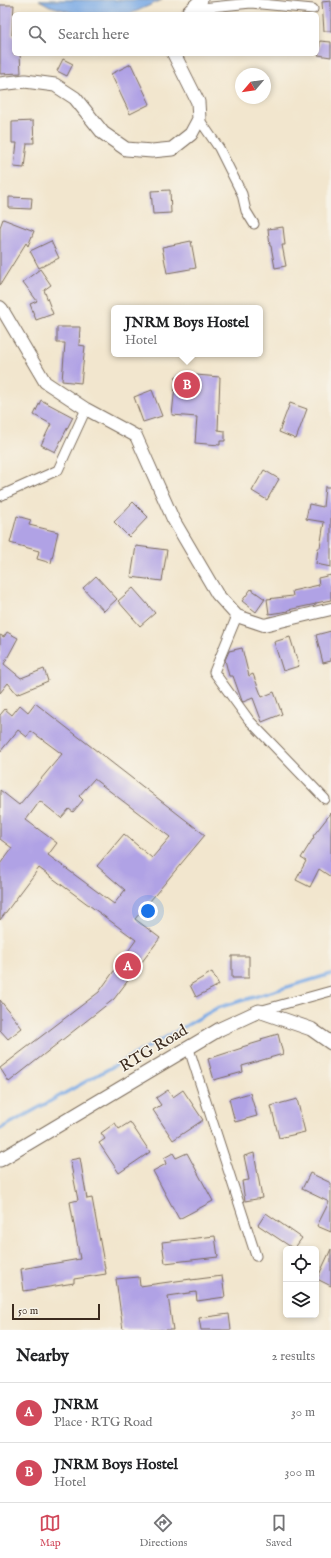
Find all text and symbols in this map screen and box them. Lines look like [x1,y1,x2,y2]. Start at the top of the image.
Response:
search box [12,12,319,56]
icon: search [26,23,48,45]
text: Search here [58,25,129,44]
north arrow [235,68,271,104]
popup [111,305,263,357]
text: JNRM Boys Hostel [125,313,249,332]
text: Hotel [125,332,157,349]
pin: B [174,370,200,400]
your location [138,901,158,921]
pin: A [115,951,141,981]
street label: RTG Road [116,1021,192,1077]
map controls [283,1246,319,1318]
button: locate [283,1246,319,1282]
button: layers [283,1282,319,1318]
scale bar [12,1302,100,1321]
text: 50 m [18,1304,38,1318]
text: Nearby [16,1346,69,1367]
text: 2 results [271,1348,315,1365]
text: JNRM [54,1395,99,1414]
text: A [25,1404,33,1421]
text: 30 m [291,1404,315,1421]
text: Place · RTG Road [54,1414,152,1431]
text: JNRM Boys Hostel [54,1455,178,1474]
text: B [25,1464,33,1481]
text: 300 m [284,1464,315,1481]
text: Hotel [54,1474,86,1491]
tab: Map [39,1512,61,1550]
tab: Directions [140,1512,187,1550]
tab: Saved [266,1512,292,1550]

